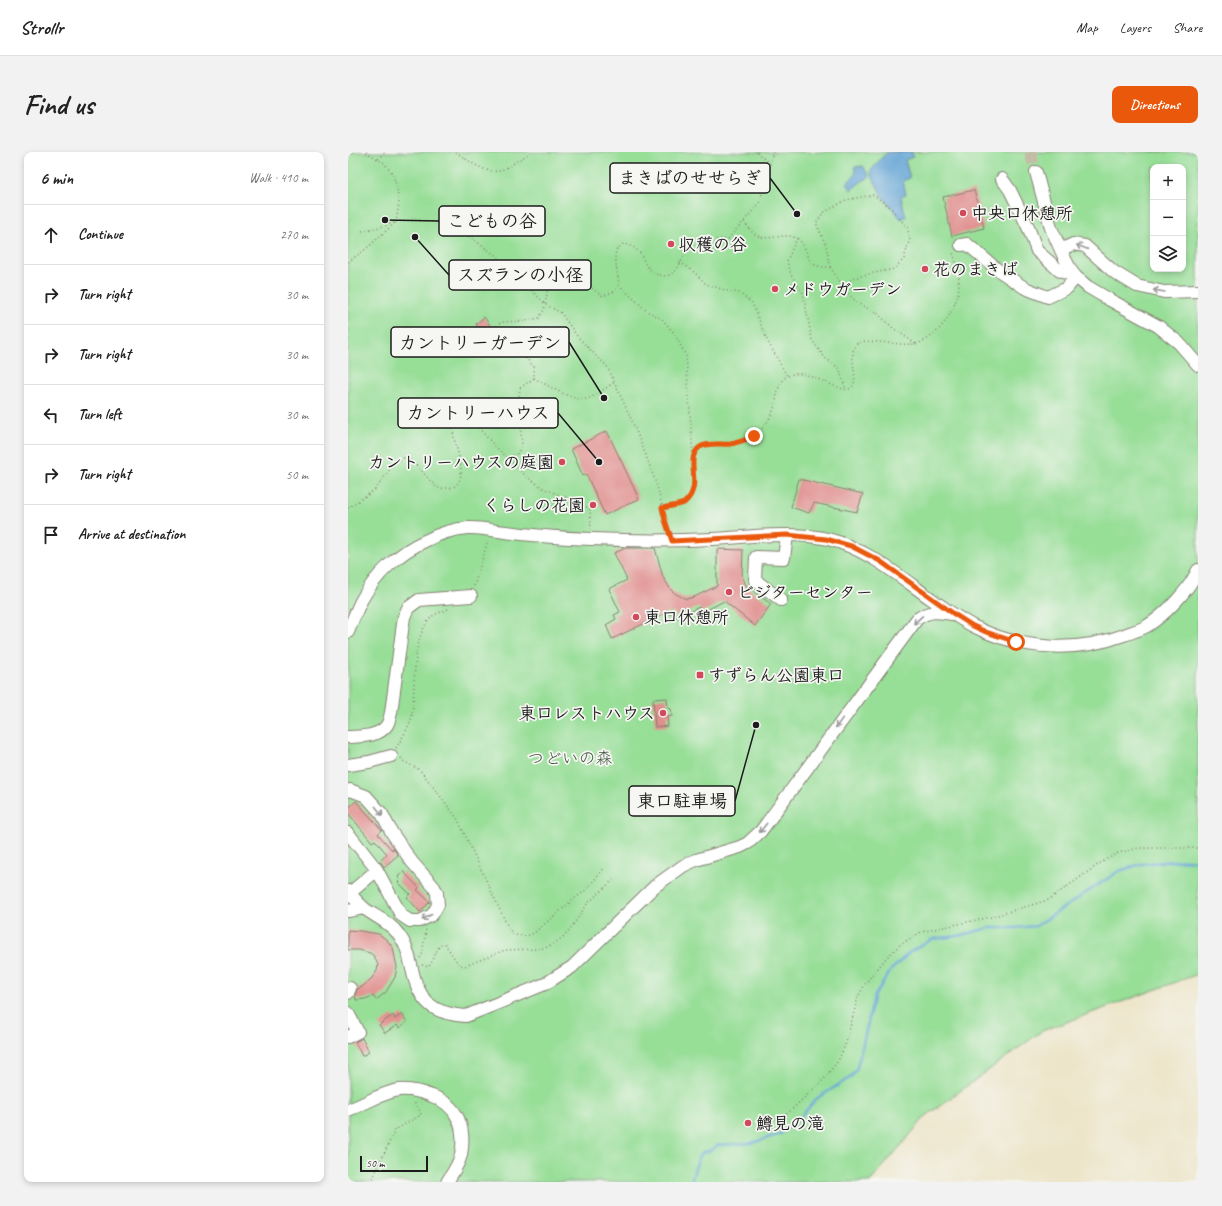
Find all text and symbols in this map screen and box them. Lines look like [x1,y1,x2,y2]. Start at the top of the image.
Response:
text: Strollr [20,16,63,40]
text: Map [1076,19,1098,36]
text: Layers [1120,19,1151,36]
text: Share [1173,19,1202,36]
button: Directions [1112,86,1198,123]
text: Find us [24,87,94,122]
callout: まきばのせせらぎ [610,163,770,193]
map controls [1150,164,1186,272]
button: + [1150,164,1186,200]
text: まきばのせせらぎ [618,167,762,189]
text: 6 min [40,168,73,189]
text: Walk · 410 m [249,170,308,186]
button: − [1150,200,1186,236]
place label: 中央口休憩所 [971,203,1073,224]
callout: こどもの谷 [439,206,545,236]
marker: 中央口休憩所 [958,208,968,218]
text: こどもの谷 [447,210,537,232]
icon: ahead [40,224,62,246]
text: Continue [78,225,123,244]
text: 270 m [280,227,308,243]
place label: 収穫の谷 [679,234,747,255]
button: layers [1150,236,1186,272]
marker: 収穫の谷 [666,239,676,249]
one-way arrow [1076,243,1088,251]
place label: 花のまきば [933,259,1018,280]
callout: スズランの小径 [449,260,591,290]
text: スズランの小径 [457,264,583,286]
marker: 花のまきば [920,264,930,274]
place label: メドウガーデン [783,279,902,300]
icon: right [40,284,62,306]
marker: メドウガーデン [770,284,780,294]
text: Turn right [78,285,131,304]
text: 30 m [286,287,308,303]
one-way arrow [1153,287,1166,295]
callout: カントリーガーデン [391,327,569,357]
text: カントリーガーデン [399,332,561,354]
icon: right [40,344,62,366]
text: Turn right [78,345,131,364]
text: 30 m [286,347,308,363]
callout: カントリーハウス [398,398,558,428]
text: カントリーハウス [407,402,549,424]
icon: left [40,404,62,426]
text: Turn left [78,405,121,424]
text: 30 m [286,407,308,423]
route end [745,427,763,445]
place label: カントリーハウスの庭園 [368,452,554,473]
marker: カントリーハウスの庭園 [557,457,567,467]
icon: right [40,464,62,486]
text: Turn right [78,465,131,484]
text: 50 m [286,467,308,483]
place label: くらしの花園 [483,495,585,516]
marker: くらしの花園 [588,500,598,510]
icon: arrive [40,524,62,546]
text: Arrive at destination [78,525,185,544]
place label: ビジターセンター [737,582,873,603]
marker: ビジターセンター [724,587,734,597]
place label: 東口休憩所 [644,607,729,628]
marker: 東口休憩所 [631,612,641,622]
one-way arrow [913,615,923,625]
route start [1007,633,1025,651]
place label: すずらん公園東口 [708,665,844,686]
marker: すずらん公園東口 [695,670,705,680]
place label: 東口レストハウス [519,703,655,724]
marker: 東口レストハウス [658,708,668,718]
one-way arrow [835,717,844,728]
park label: つどいの森 [528,748,613,769]
callout: 東口駐車場 [629,786,735,816]
text: 東口駐車場 [637,790,727,812]
one-way arrow [374,805,383,816]
one-way arrow [758,823,767,833]
one-way arrow [421,913,433,921]
place label: 鱒見の滝 [756,1113,824,1134]
marker: 鱒見の滝 [743,1118,753,1128]
scale bar [360,1154,428,1173]
text: 50 m [366,1156,385,1170]

